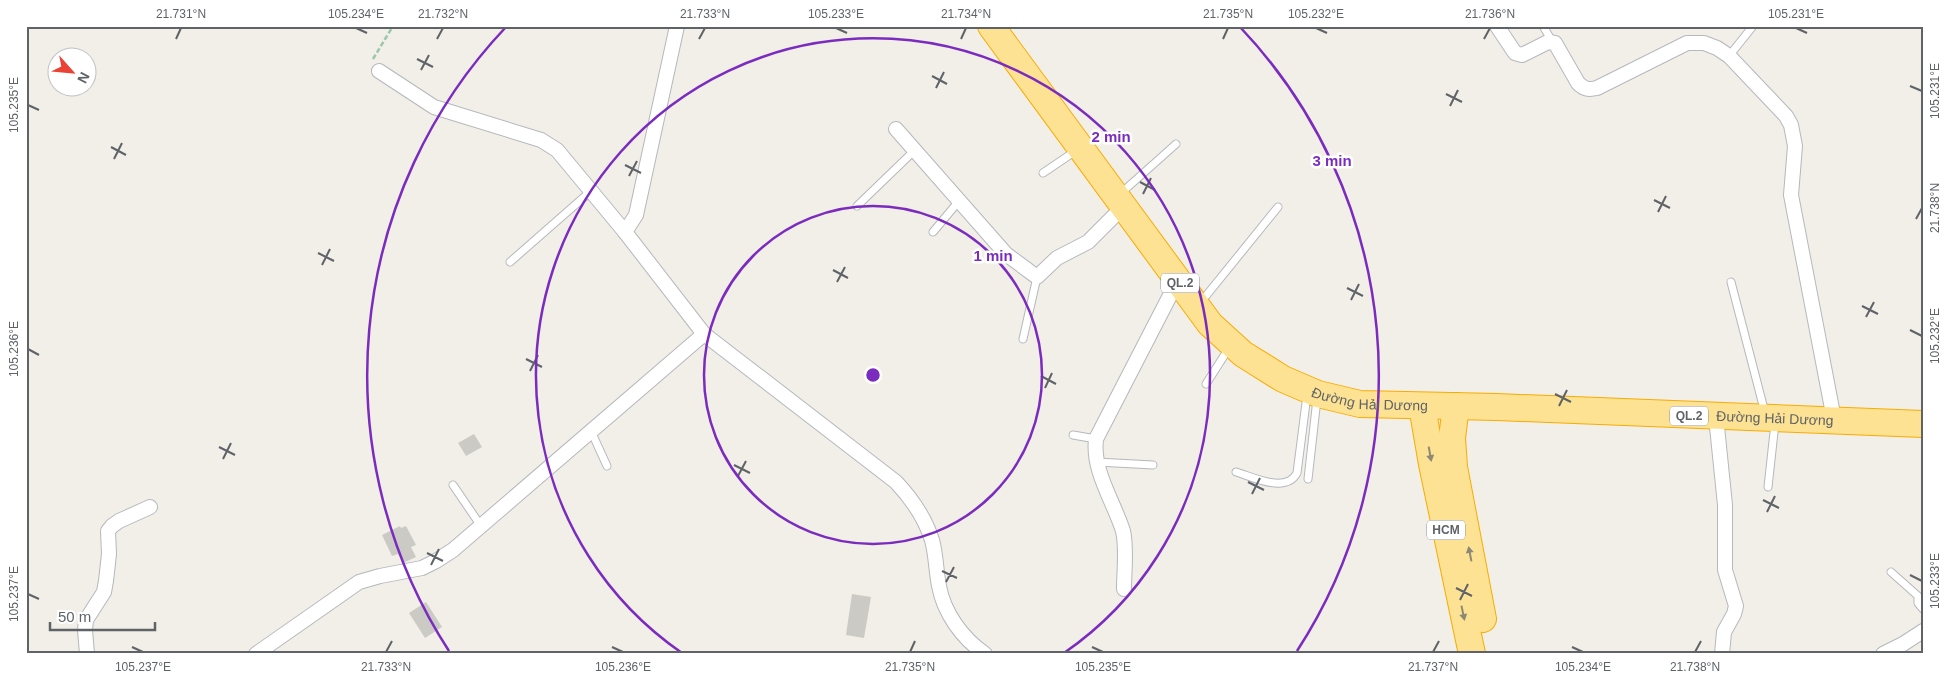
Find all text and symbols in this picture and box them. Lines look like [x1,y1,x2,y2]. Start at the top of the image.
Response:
text: 21.731°N [156,7,206,21]
text: 105.234°E [328,7,384,21]
text: 21.732°N [418,7,468,21]
text: 21.733°N [680,7,730,21]
text: 105.233°E [808,7,864,21]
text: 21.734°N [941,7,991,21]
text: 21.735°N [1203,7,1253,21]
text: 105.232°E [1288,7,1344,21]
text: 21.736°N [1465,7,1515,21]
text: 105.231°E [1768,7,1824,21]
north arrow [48,48,98,98]
text: 105.231°E [1928,63,1942,119]
text: N [74,70,93,86]
text: 105.235°E [7,77,21,133]
text: 2 min [1091,128,1131,145]
text: 3 min [1312,152,1352,169]
text: 21.738°N [1928,183,1942,233]
text: 1 min [973,247,1013,264]
road number: QL.2 [1161,274,1199,292]
text: 105.232°E [1928,308,1942,364]
text: 105.236°E [7,321,21,377]
centre of rings [864,366,882,384]
street label: Đường Hải Dương [1309,384,1428,413]
road number: QL.2 [1670,406,1708,426]
street label: Đường Hải Dương [1716,408,1834,428]
one-way arrow [1427,446,1435,462]
road number: HCM [1427,520,1465,540]
one-way arrow [1466,546,1474,562]
text: 105.233°E [1928,553,1942,609]
text: 105.237°E [7,566,21,622]
scale bar [50,600,155,632]
one-way arrow [1460,606,1468,622]
text: 50 m [58,608,91,625]
text: 105.237°E [115,660,171,674]
text: 21.733°N [361,660,411,674]
text: 105.236°E [595,660,651,674]
text: 21.735°N [885,660,935,674]
text: 105.235°E [1075,660,1131,674]
text: 21.737°N [1408,660,1458,674]
text: 105.234°E [1555,660,1611,674]
text: 21.738°N [1670,660,1720,674]

